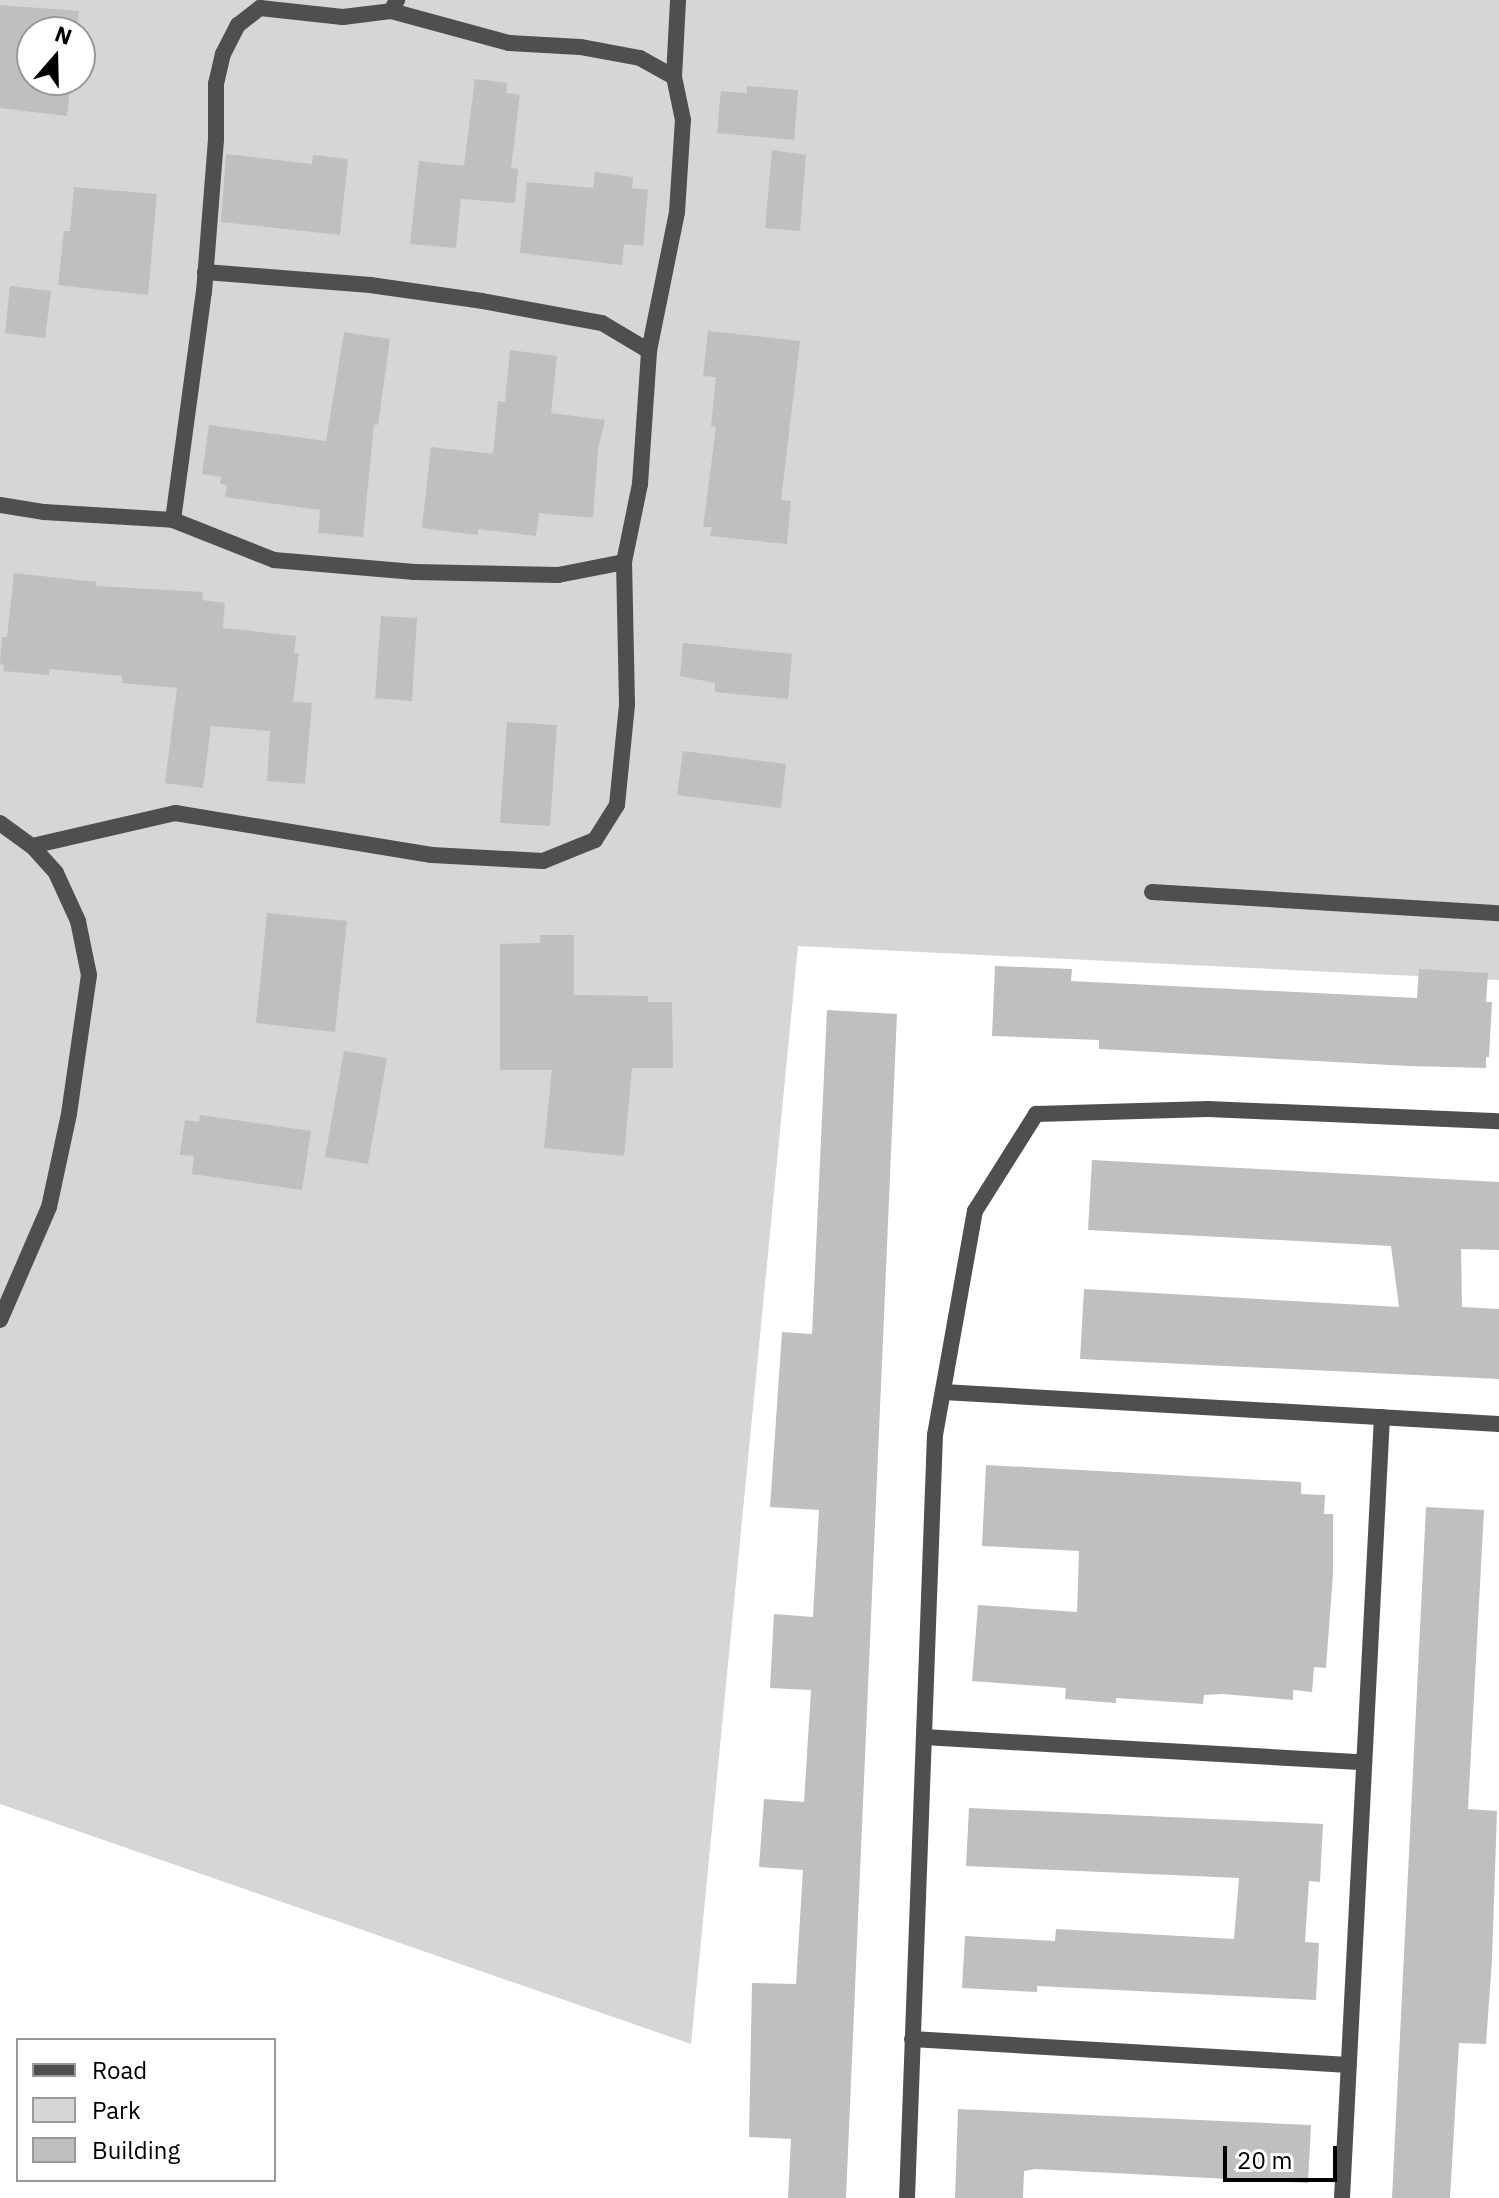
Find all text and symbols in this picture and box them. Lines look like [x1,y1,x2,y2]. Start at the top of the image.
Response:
north arrow [16,16,96,96]
text: N [51,19,76,51]
legend [16,2038,276,2182]
text: Road [92,2054,147,2086]
text: Park [92,2094,141,2126]
scale bar [1227,2130,1341,2180]
text: Building [92,2134,180,2166]
text: 20 m [1237,2144,1292,2176]

